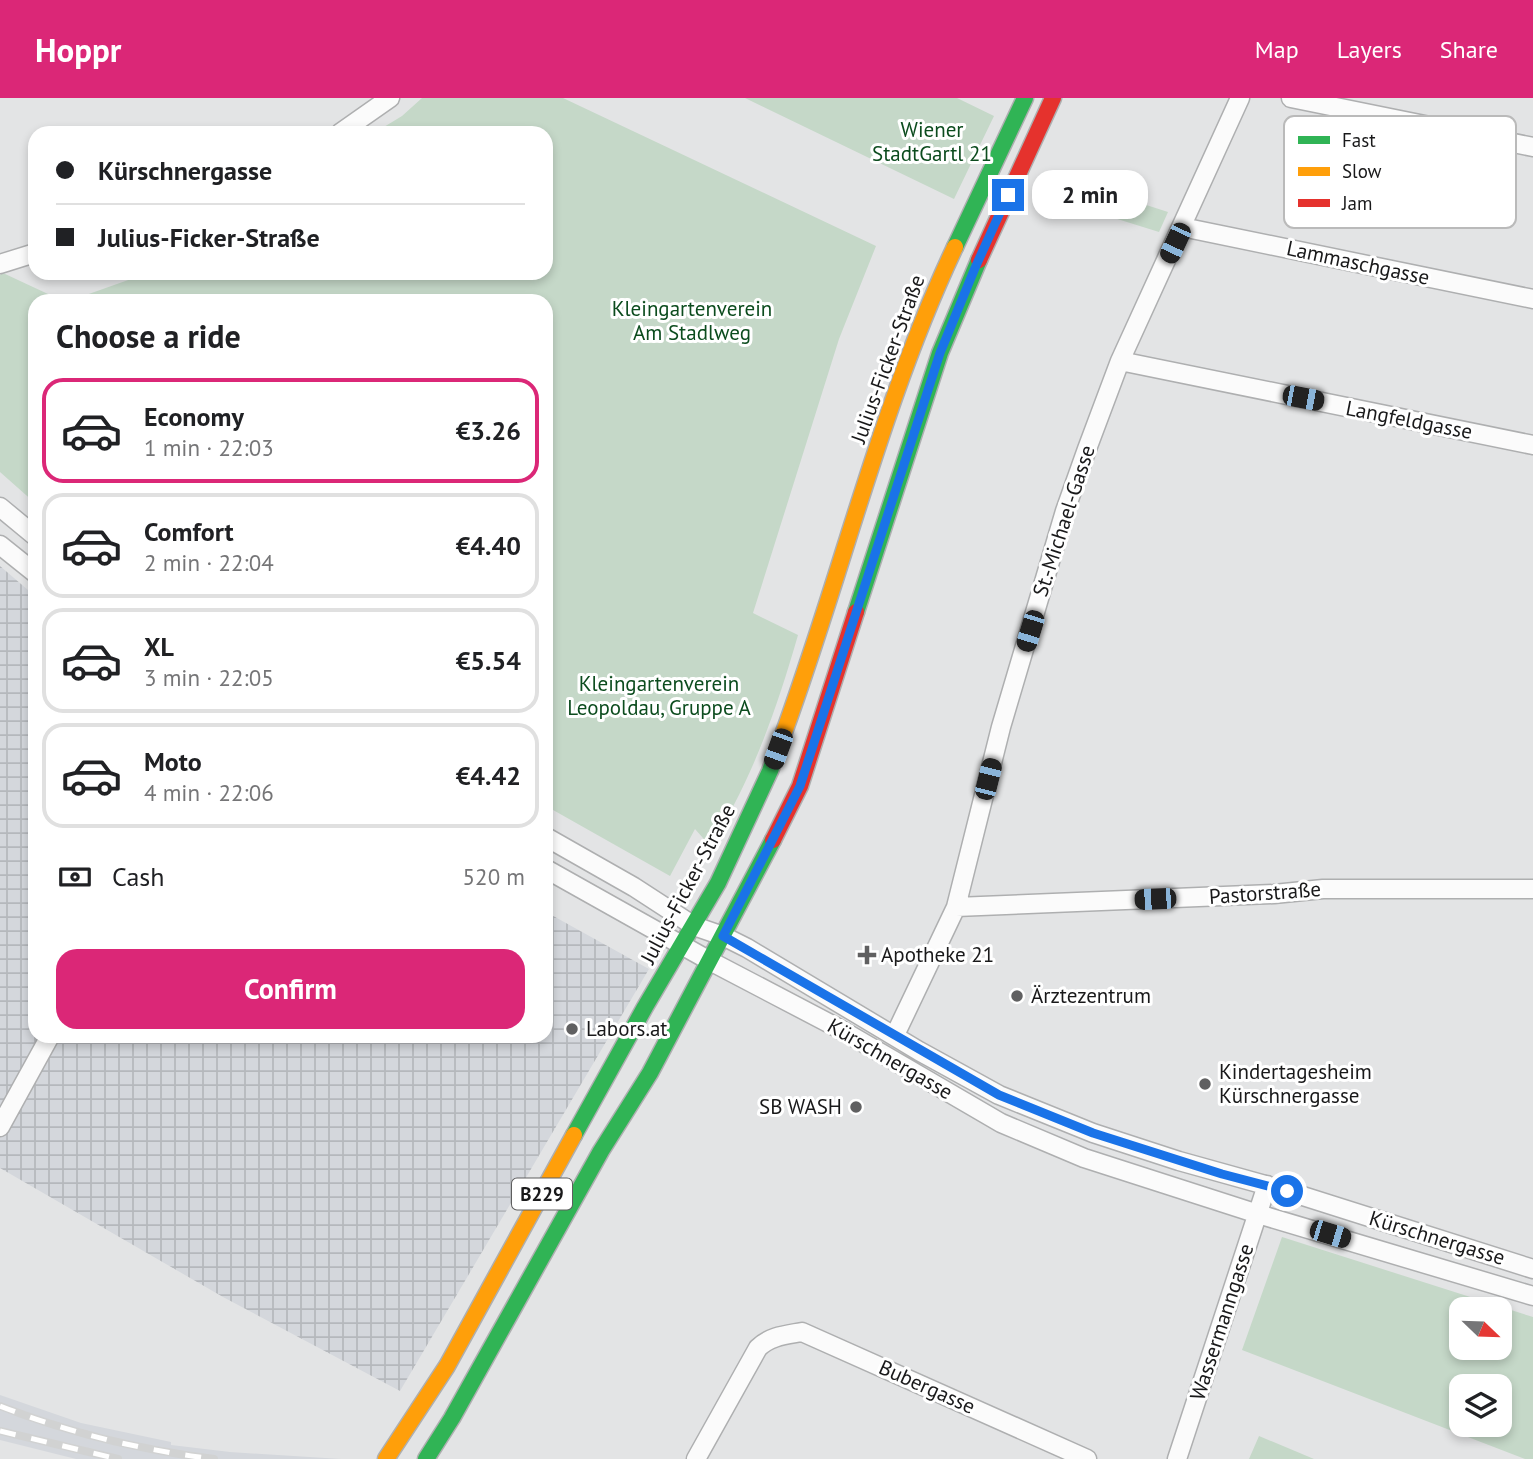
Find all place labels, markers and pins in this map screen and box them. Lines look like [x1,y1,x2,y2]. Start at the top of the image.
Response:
place label: Apotheke 21 [881,941,994,968]
marker: Apotheke 21 [859,947,875,963]
place label: Ärztezentrum [1031,982,1151,1009]
marker: Ärztezentrum [1009,988,1025,1004]
place label: Labors.at [586,1015,667,1042]
marker: Labors.at [564,1021,580,1037]
place label: Kindertagesheim Kürschnergasse [1219,1058,1372,1109]
marker: Kindertagesheim Kürschnergasse [1197,1076,1213,1092]
place label: SB WASH [759,1093,842,1120]
marker: SB WASH [848,1099,864,1115]

